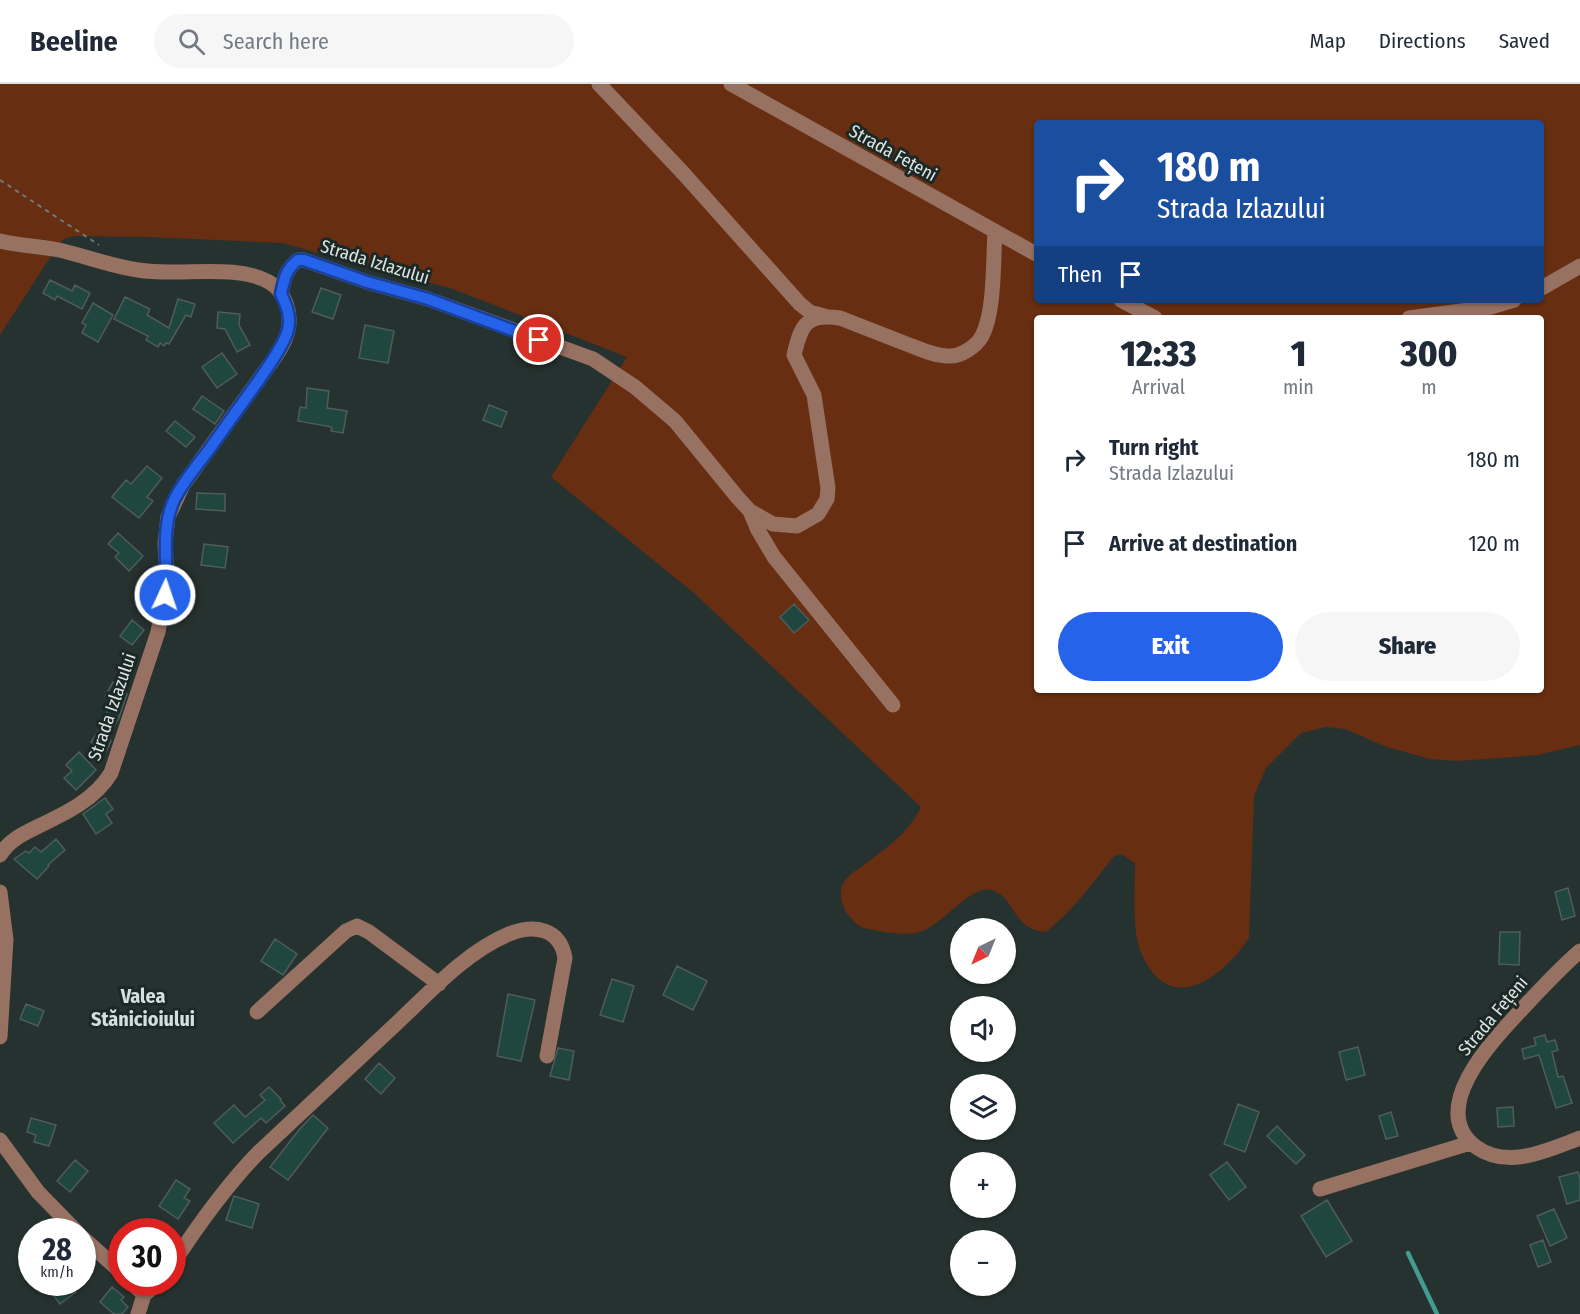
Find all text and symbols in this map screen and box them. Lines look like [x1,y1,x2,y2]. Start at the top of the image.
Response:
search box [154,14,574,68]
text: Beeline [30,25,118,58]
icon: search [175,25,208,58]
text: Search here [223,28,329,55]
text: Map [1309,28,1346,54]
text: Directions [1379,28,1466,54]
text: Saved [1499,28,1550,54]
street label: Strada Fețeni [845,120,941,186]
text: 180 m [1157,142,1261,192]
icon: right [1058,144,1136,222]
text: Strada Izlazului [1157,193,1326,225]
street label: Strada Izlazului [318,235,432,289]
icon: arrive [1114,258,1147,291]
text: Then [1058,261,1102,288]
pin [513,314,564,365]
icon: arrive [522,323,555,356]
text: 12:33 [1120,332,1197,376]
text: 1 [1291,332,1306,376]
text: 300 [1400,332,1458,376]
text: Arrival [1132,375,1185,399]
text: min [1283,375,1314,399]
text: m [1421,375,1437,399]
text: Turn right [1109,434,1198,461]
icon: right [1058,443,1091,476]
text: 180 m [1467,446,1520,473]
text: Strada Izlazului [1109,461,1234,485]
icon: arrive [1058,527,1091,560]
text: Arrive at destination [1109,530,1297,557]
text: 120 m [1468,530,1520,557]
position arrow [133,563,197,627]
button: Exit [1058,612,1283,681]
button: Share [1295,612,1520,681]
street label: Strada Izlazului [83,650,141,764]
north arrow [950,918,1016,984]
map controls [950,918,1016,1296]
street label: Strada Fețeni [1453,972,1533,1060]
district label: Valea Stănicioiului [91,984,195,1031]
button: sound [950,996,1016,1062]
button: layers [950,1074,1016,1140]
button: + [950,1152,1016,1218]
speed limit sign: 30 [108,1218,186,1296]
button: − [950,1230,1016,1296]
text: 28 [42,1232,72,1268]
text: km/h [40,1263,74,1281]

